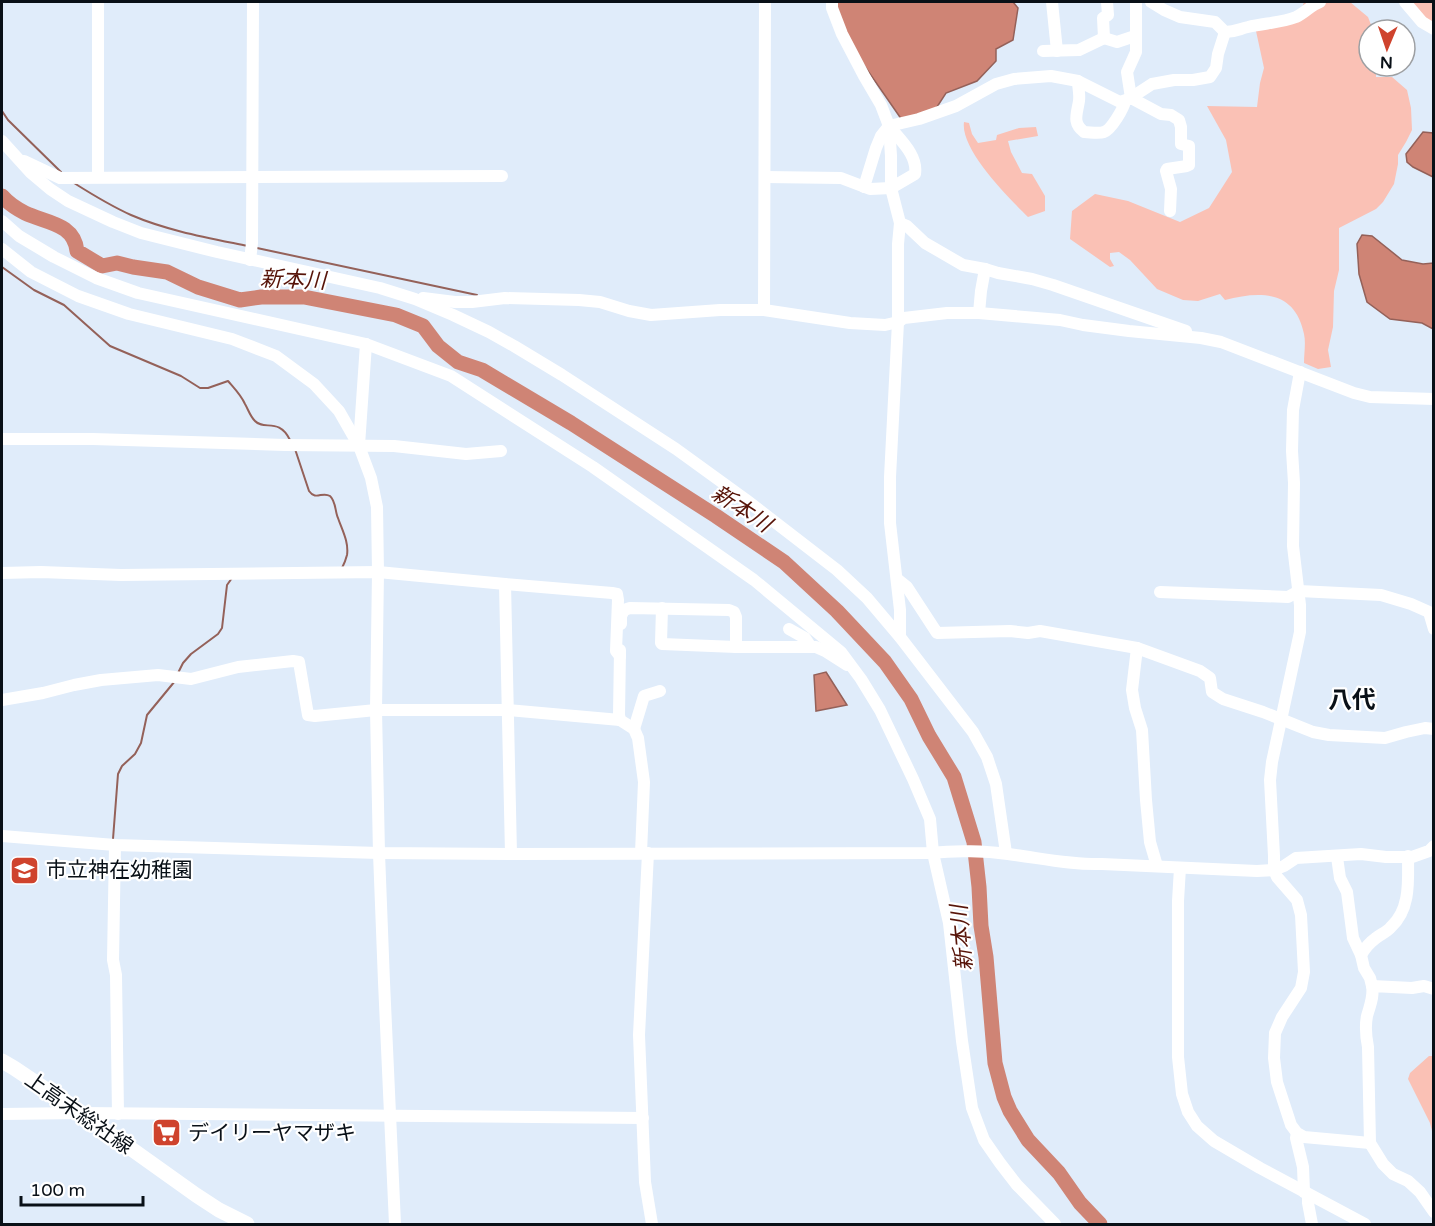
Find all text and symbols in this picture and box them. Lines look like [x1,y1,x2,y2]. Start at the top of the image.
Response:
north arrow [1357,18,1417,78]
text: N [1380,52,1393,72]
water label: 新本川 [260,266,328,294]
water label: 新本川 [707,480,778,539]
district label: 八代 [1328,686,1376,715]
school or university icon: 市立神在幼稚園 [9,854,41,886]
place label: 市立神在幼稚園 [46,858,193,883]
water label: 新本川 [946,902,978,972]
street label: 上高末総社線 [20,1067,137,1160]
supermarket icon: デイリーヤマザキ [151,1117,183,1149]
place label: デイリーヤマザキ [188,1121,356,1146]
scale bar [21,1169,142,1207]
text: 100 m [30,1179,85,1201]

